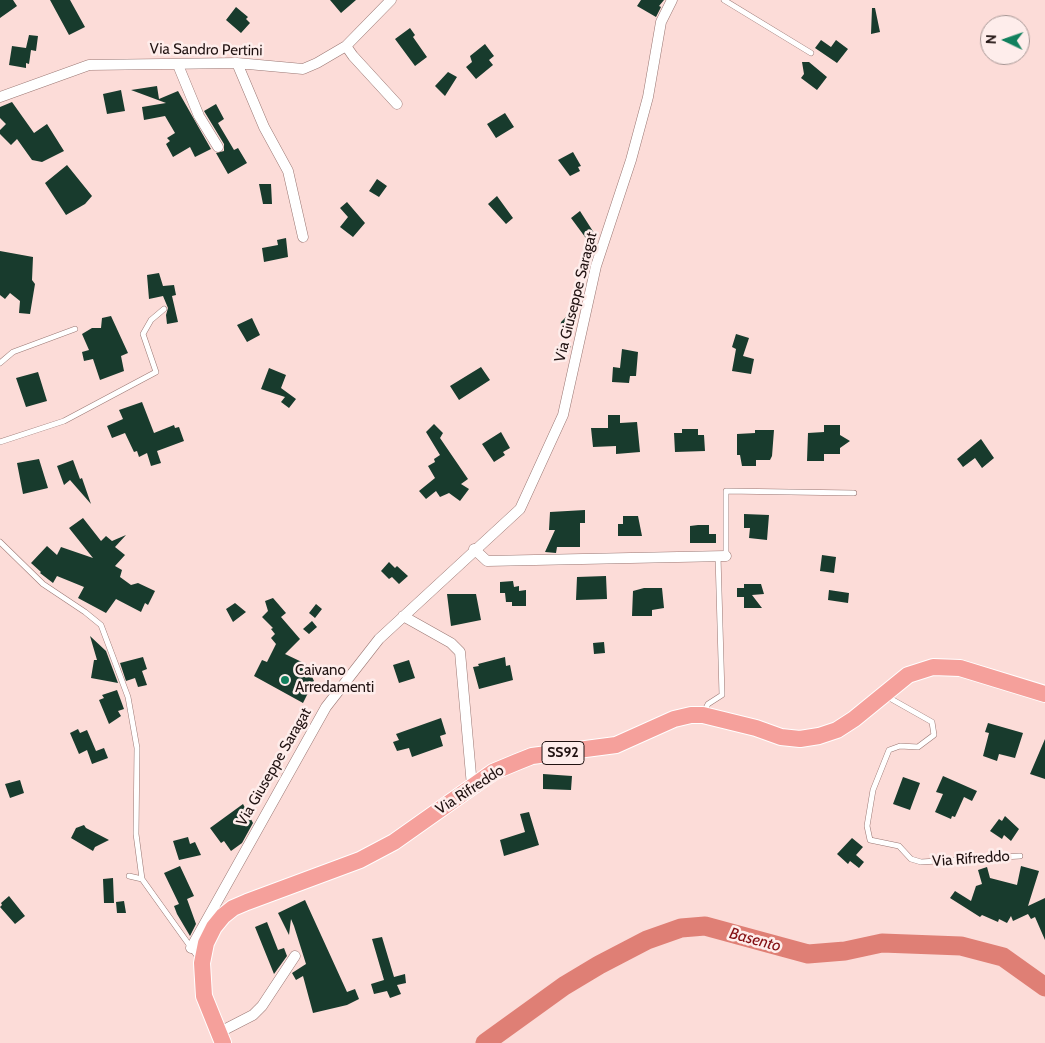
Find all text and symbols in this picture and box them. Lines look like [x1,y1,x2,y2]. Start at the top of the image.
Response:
north arrow [980,15,1030,65]
text: N [982,34,1000,45]
street label: Via Sandro Pertini [149,40,263,60]
street label: Via Giuseppe Saragat [551,230,601,364]
place label: Caivano Arredamenti [295,662,374,697]
marker: Caivano Arredamenti [279,674,291,686]
street label: Via Giuseppe Saragat [233,705,315,829]
road number: SS92 [542,741,584,764]
street label: Via Rifreddo [432,761,508,819]
street label: Via Rifreddo [932,847,1010,871]
water label: Basento [727,924,783,956]

